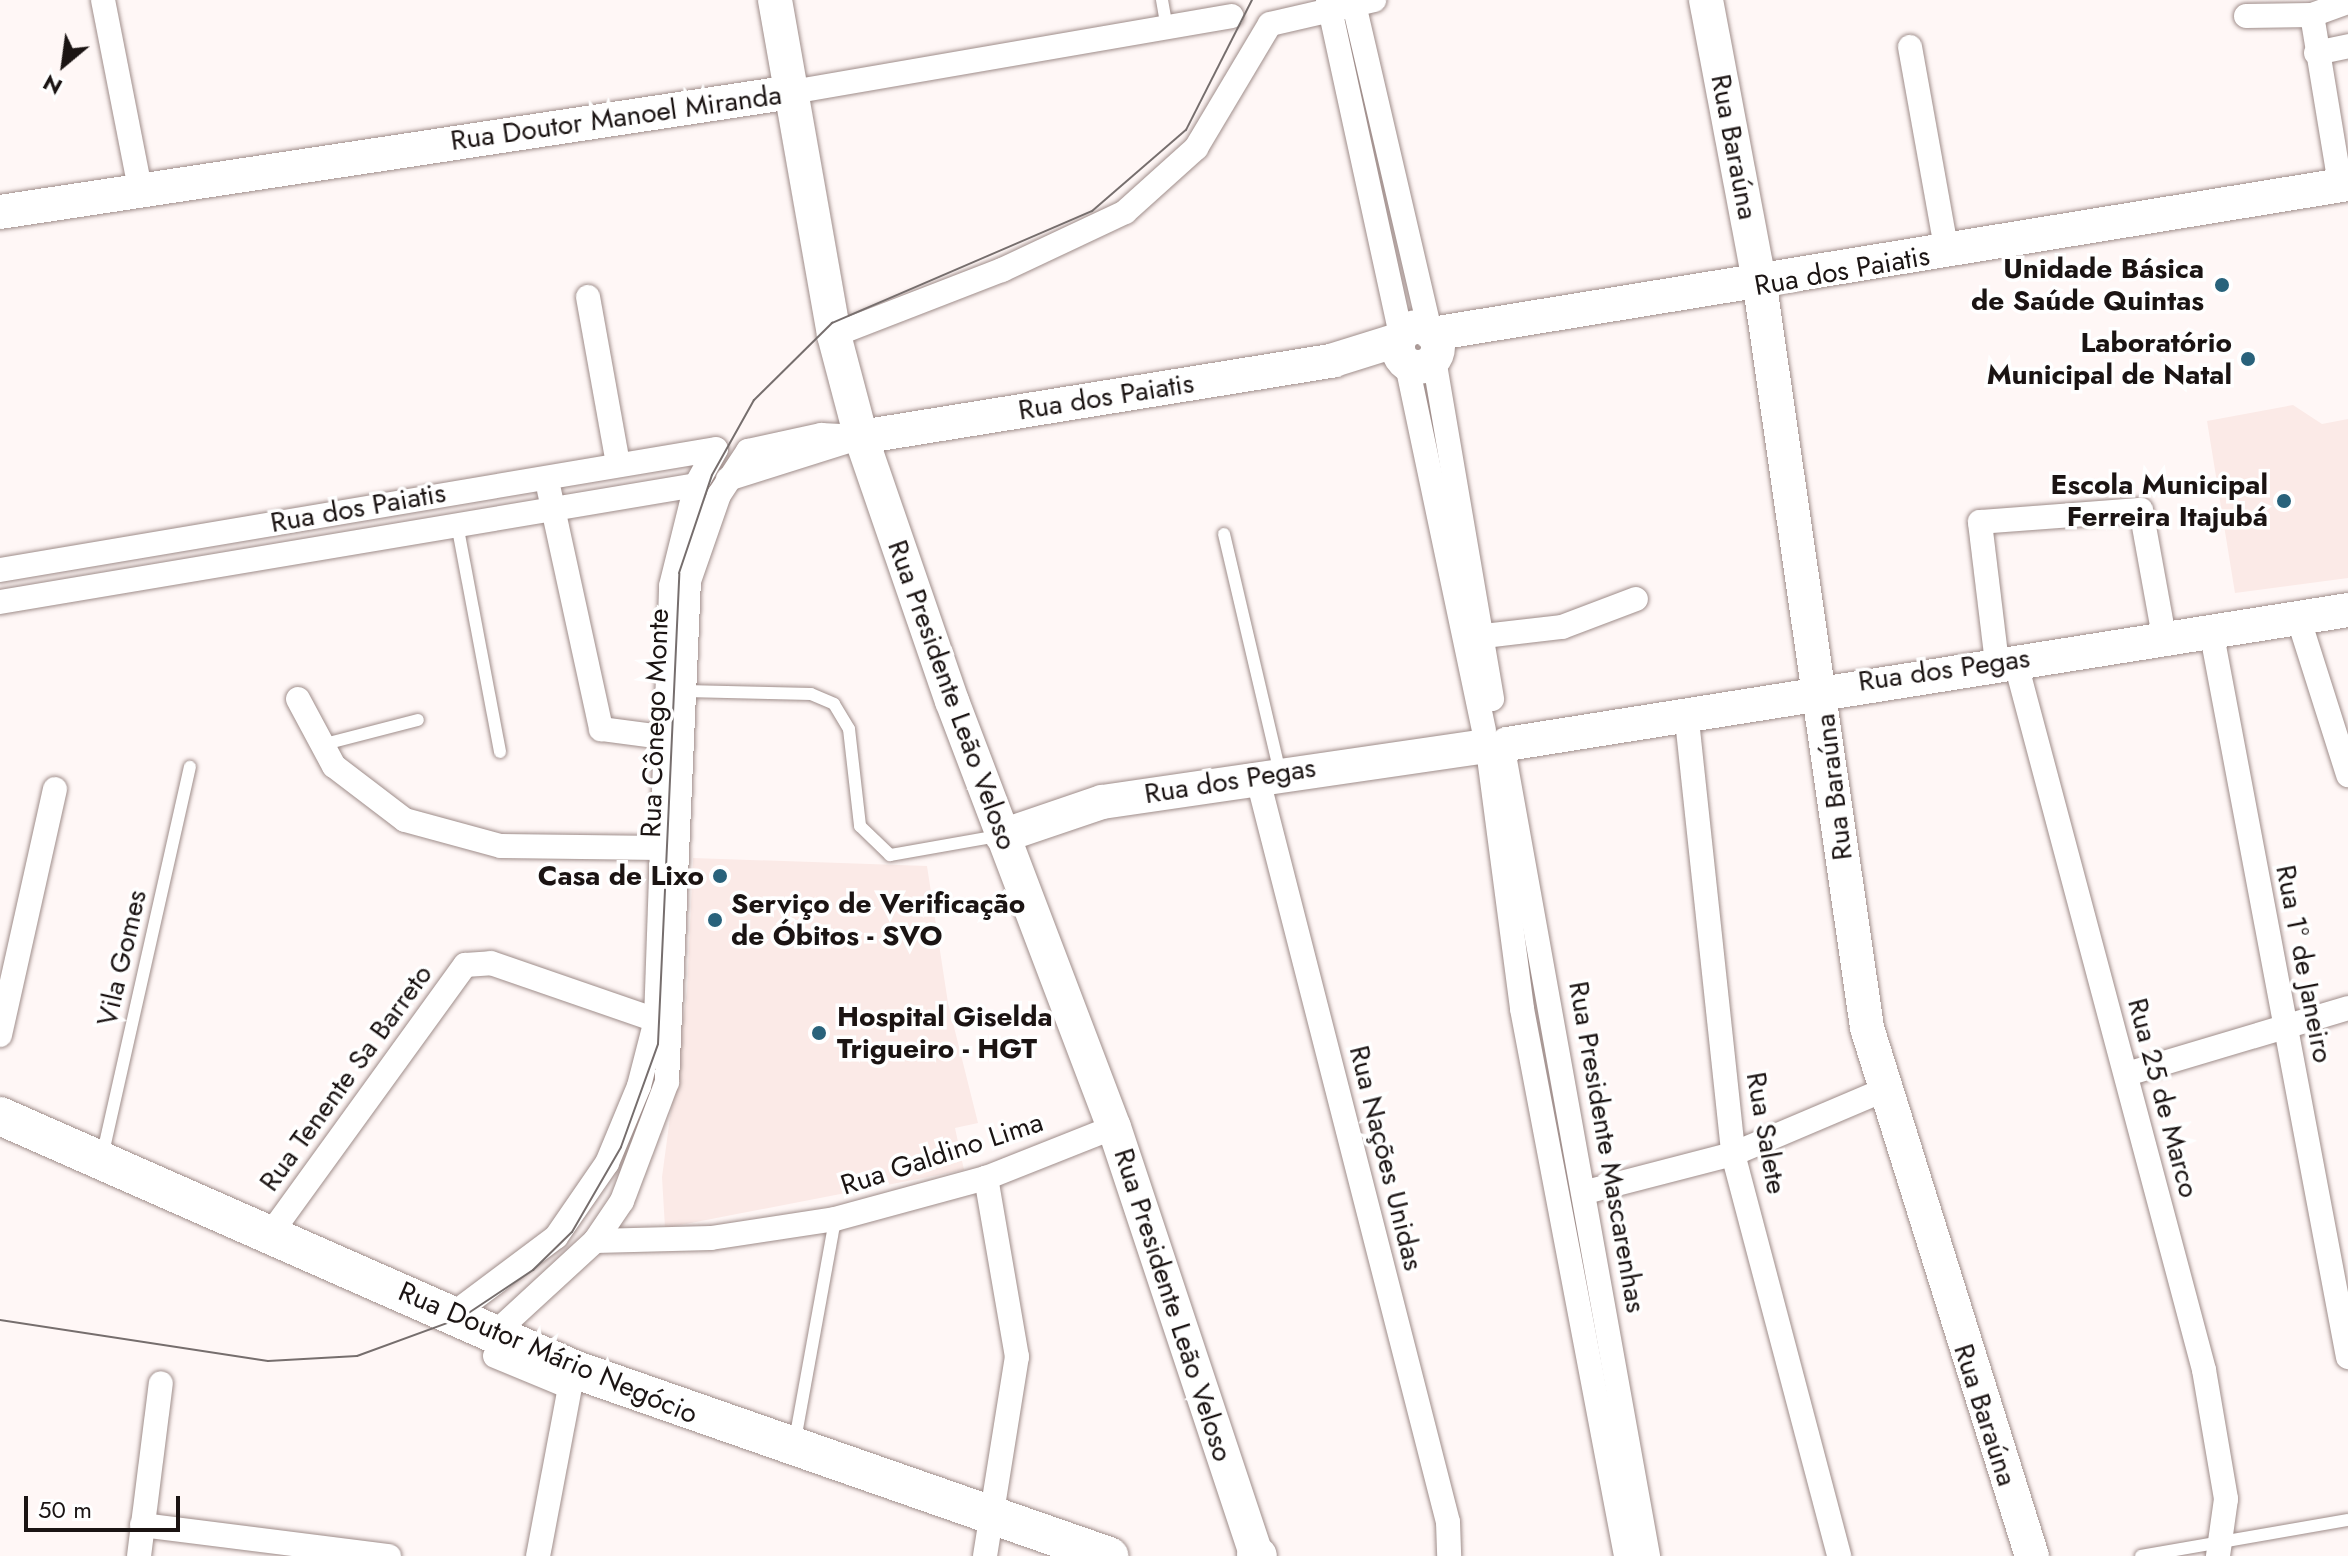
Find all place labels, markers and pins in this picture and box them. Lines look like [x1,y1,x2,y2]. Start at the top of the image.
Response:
place label: Unidade Básica de Saúde Quintas [1971,252,2204,318]
marker: Unidade Básica de Saúde Quintas [2211,274,2233,296]
place label: Laboratório Municipal de Natal [1987,326,2232,392]
marker: Laboratório Municipal de Natal [2239,350,2257,368]
place label: Escola Municipal Ferreira Itajubá [2051,468,2268,534]
marker: Escola Municipal Ferreira Itajubá [2275,492,2293,510]
place label: Casa de Lixo [538,859,704,893]
marker: Casa de Lixo [711,867,729,885]
place label: Serviço de Verificação de Óbitos - SVO [731,887,1025,953]
marker: Serviço de Verificação de Óbitos - SVO [706,911,724,929]
place label: Hospital Giselda Trigueiro - HGT [837,1000,1053,1066]
marker: Hospital Giselda Trigueiro - HGT [808,1022,830,1044]

